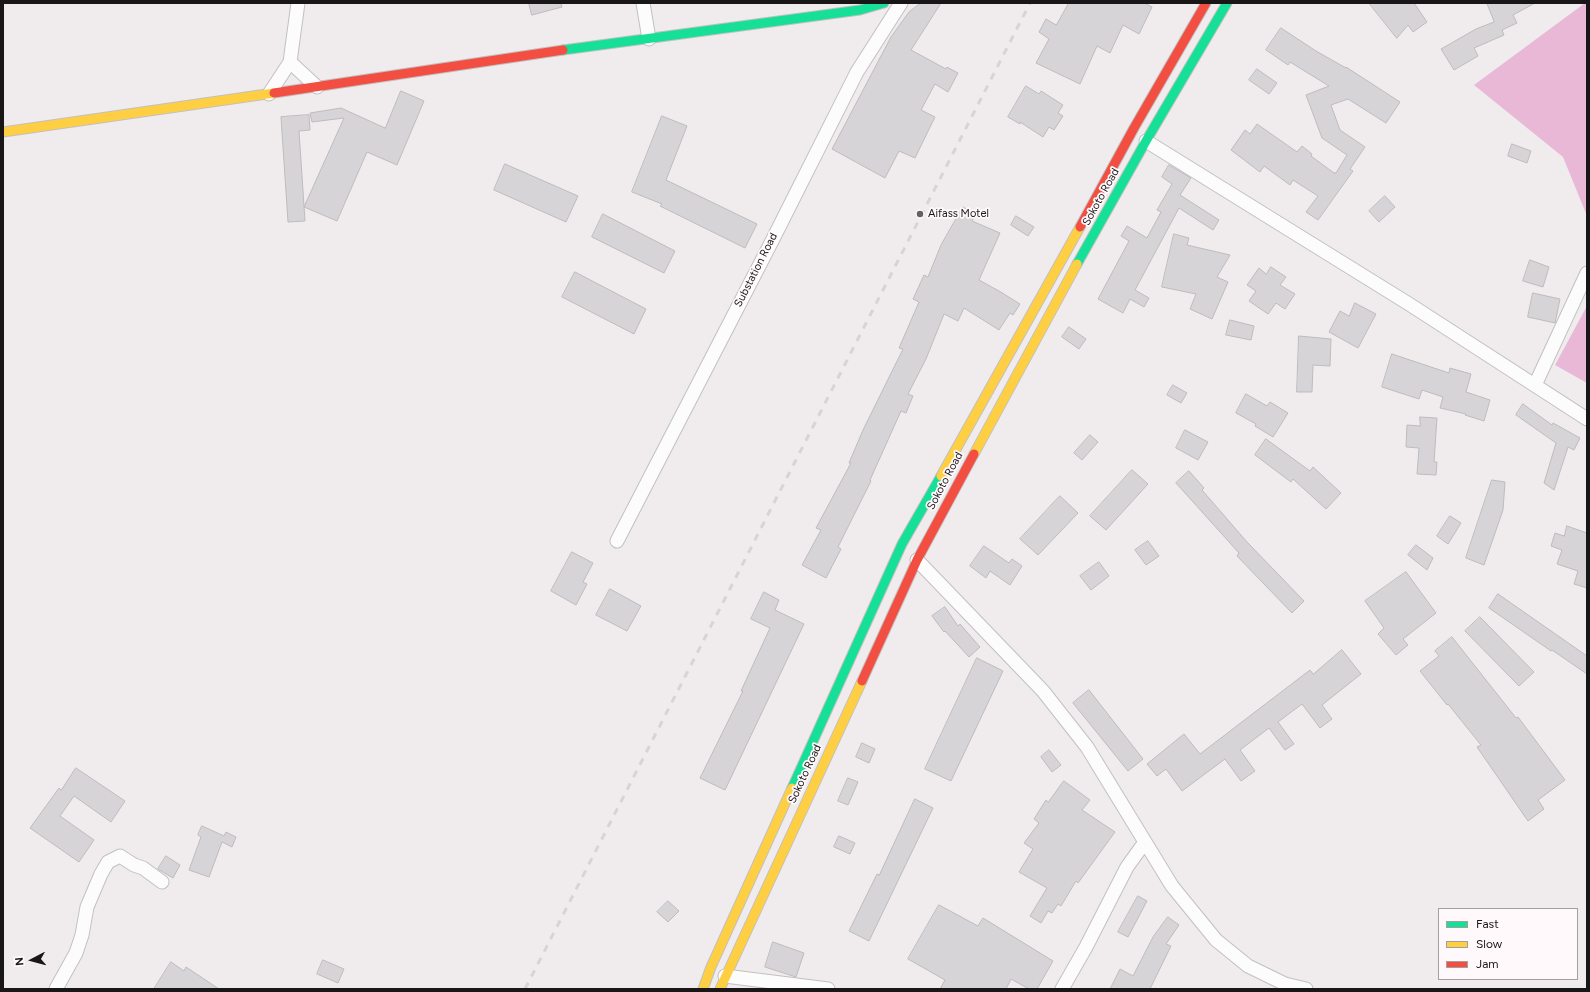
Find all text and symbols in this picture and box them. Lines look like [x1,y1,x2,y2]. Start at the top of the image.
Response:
street label: Sokoto Road [1080,166,1122,228]
place label: Aifass Motel [928,207,989,221]
marker: Aifass Motel [915,209,925,219]
street label: Substation Road [732,231,780,309]
street label: Sokoto Road [924,450,966,512]
street label: Sokoto Road [786,743,824,805]
legend [1438,908,1578,980]
text: Fast [1476,917,1499,931]
text: Slow [1476,937,1502,951]
north arrow [12,940,52,980]
text: N [13,956,26,966]
text: Jam [1476,957,1499,971]

